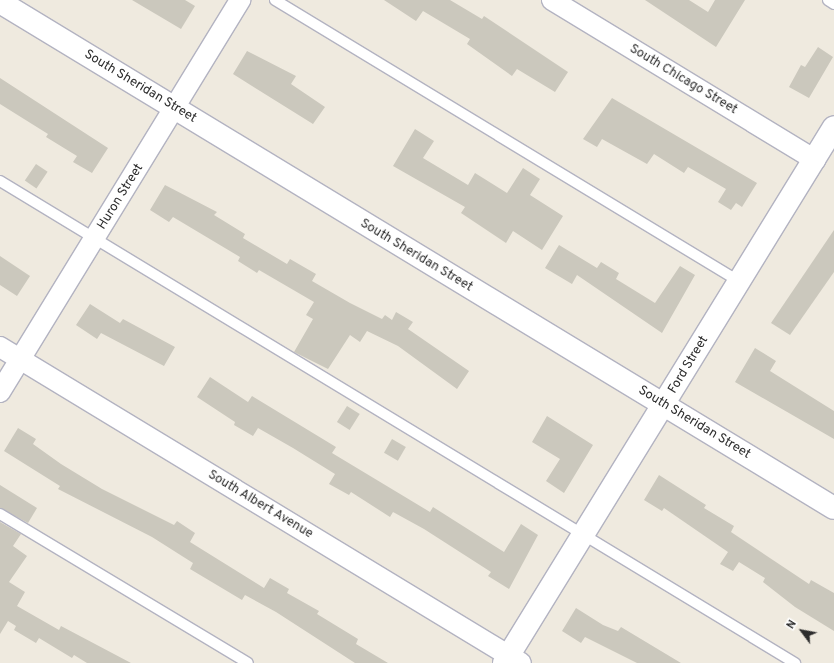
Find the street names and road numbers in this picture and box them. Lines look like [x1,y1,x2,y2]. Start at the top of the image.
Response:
street label: South Chicago Street [626,42,740,118]
street label: South Sheridan Street [81,47,199,127]
street label: Huron Street [95,161,147,233]
street label: South Sheridan Street [357,216,475,296]
street label: Ford Street [666,333,712,397]
street label: South Sheridan Street [635,383,753,463]
street label: South Albert Avenue [204,467,316,543]

